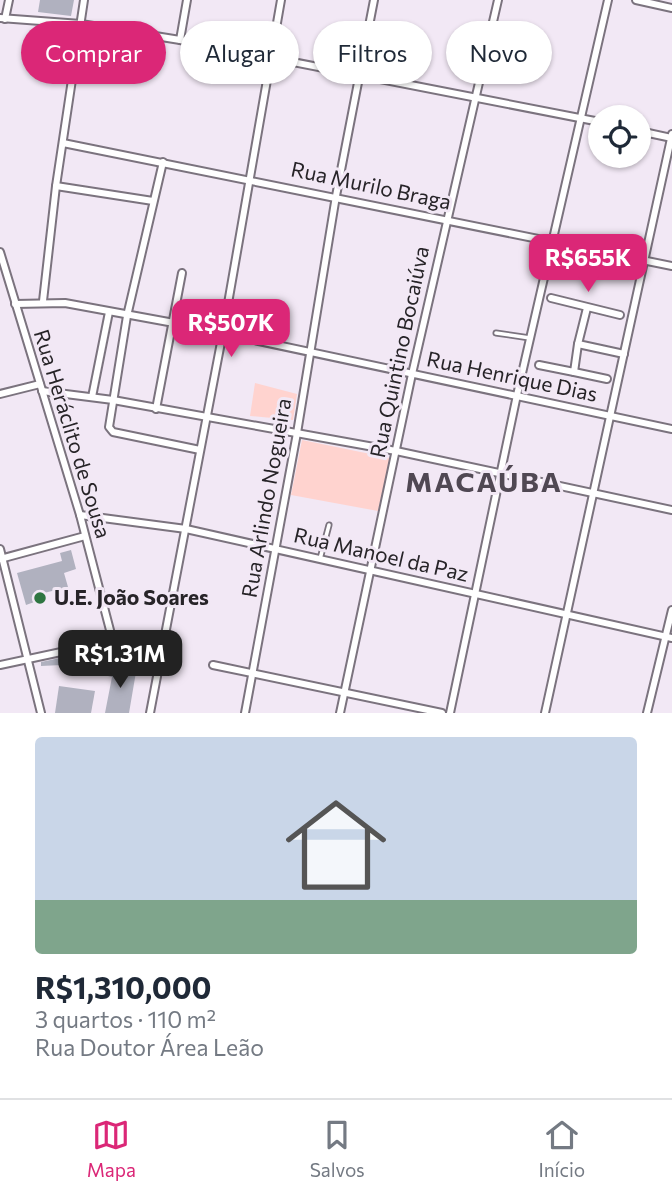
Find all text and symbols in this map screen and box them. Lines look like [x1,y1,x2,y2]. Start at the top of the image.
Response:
chip: Comprar [21,21,166,84]
chip: Alugar [180,21,299,84]
chip: Filtros [313,21,432,84]
chip: Novo [446,21,552,84]
map controls [588,105,651,168]
button: locate [588,105,651,168]
street label: Rua Murilo Braga [289,155,454,214]
pin: R$655K [531,234,645,294]
text: R$655K [545,243,631,271]
street label: Rua Quintino Bocaiúva [364,244,433,460]
pin: R$507K [174,300,288,359]
text: R$507K [188,308,274,336]
street label: Rua Heráclito de Sousa [30,326,117,541]
street label: Rua Henrique Dias [425,345,600,406]
street label: Rua Arlindo Nogueira [236,396,295,599]
district label: MACAÚBA [405,464,563,498]
street label: Rua Manoel da Paz [292,521,471,586]
place label: U.E. João Soares [54,584,209,609]
marker: U.E. João Soares [32,590,48,606]
pin: R$1.31M [55,630,185,690]
text: R$1.31M [74,639,166,667]
icon: home [273,782,399,908]
text: R$1,310,000 [35,968,212,1005]
text: 3 quartos · 110 m² [35,1005,216,1033]
text: Rua Doutor Área Leão [35,1033,264,1061]
tab: Mapa [87,1116,136,1181]
tab: Salvos [310,1116,365,1181]
tab: Início [538,1116,585,1181]

